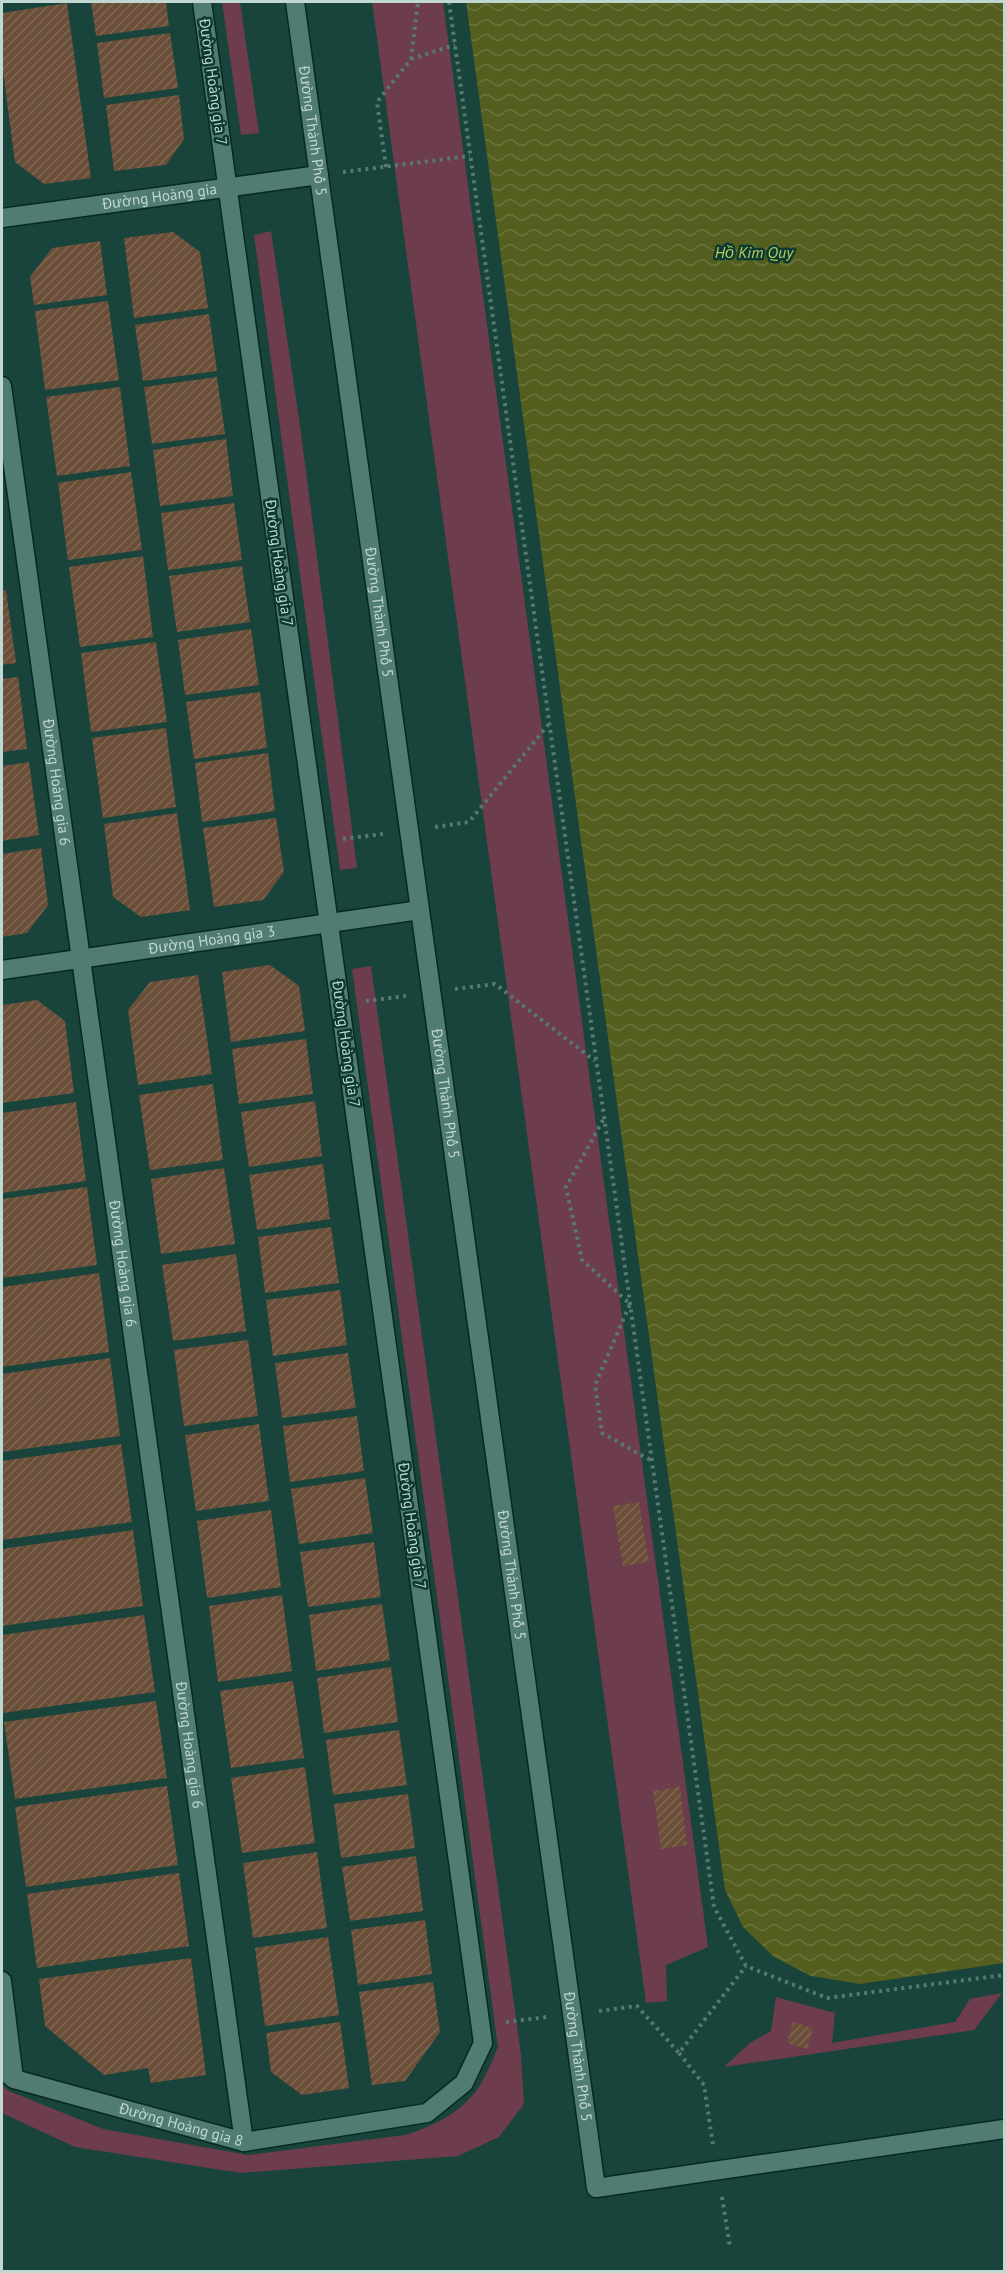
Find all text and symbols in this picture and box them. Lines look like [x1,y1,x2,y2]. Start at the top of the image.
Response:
street label: Đường Hoàng gia 7 [195,16,232,146]
street label: Đường Thành Phố 5 [295,64,332,197]
street label: Đường Hoàng gia [100,179,218,213]
water label: Hồ Kim Quy [715,242,794,262]
street label: Đường Hoàng gia 7 [261,497,298,627]
street label: Đường Thành Phố 5 [361,545,398,678]
street label: Đường Hoàng gia 6 [39,717,75,847]
street label: Đường Hoàng gia 3 [146,921,276,958]
street label: Đường Hoàng gia 7 [328,978,365,1108]
street label: Đường Thành Phố 5 [427,1027,464,1160]
street label: Đường Hoàng gia 6 [105,1198,142,1328]
street label: Đường Hoàng gia 7 [394,1460,431,1590]
street label: Đường Thành Phố 5 [494,1508,530,1641]
street label: Đường Hoàng gia 6 [172,1680,208,1810]
street label: Đường Thành Phố 5 [560,1989,597,2123]
street label: Đường Hoàng gia 8 [116,2098,245,2150]

